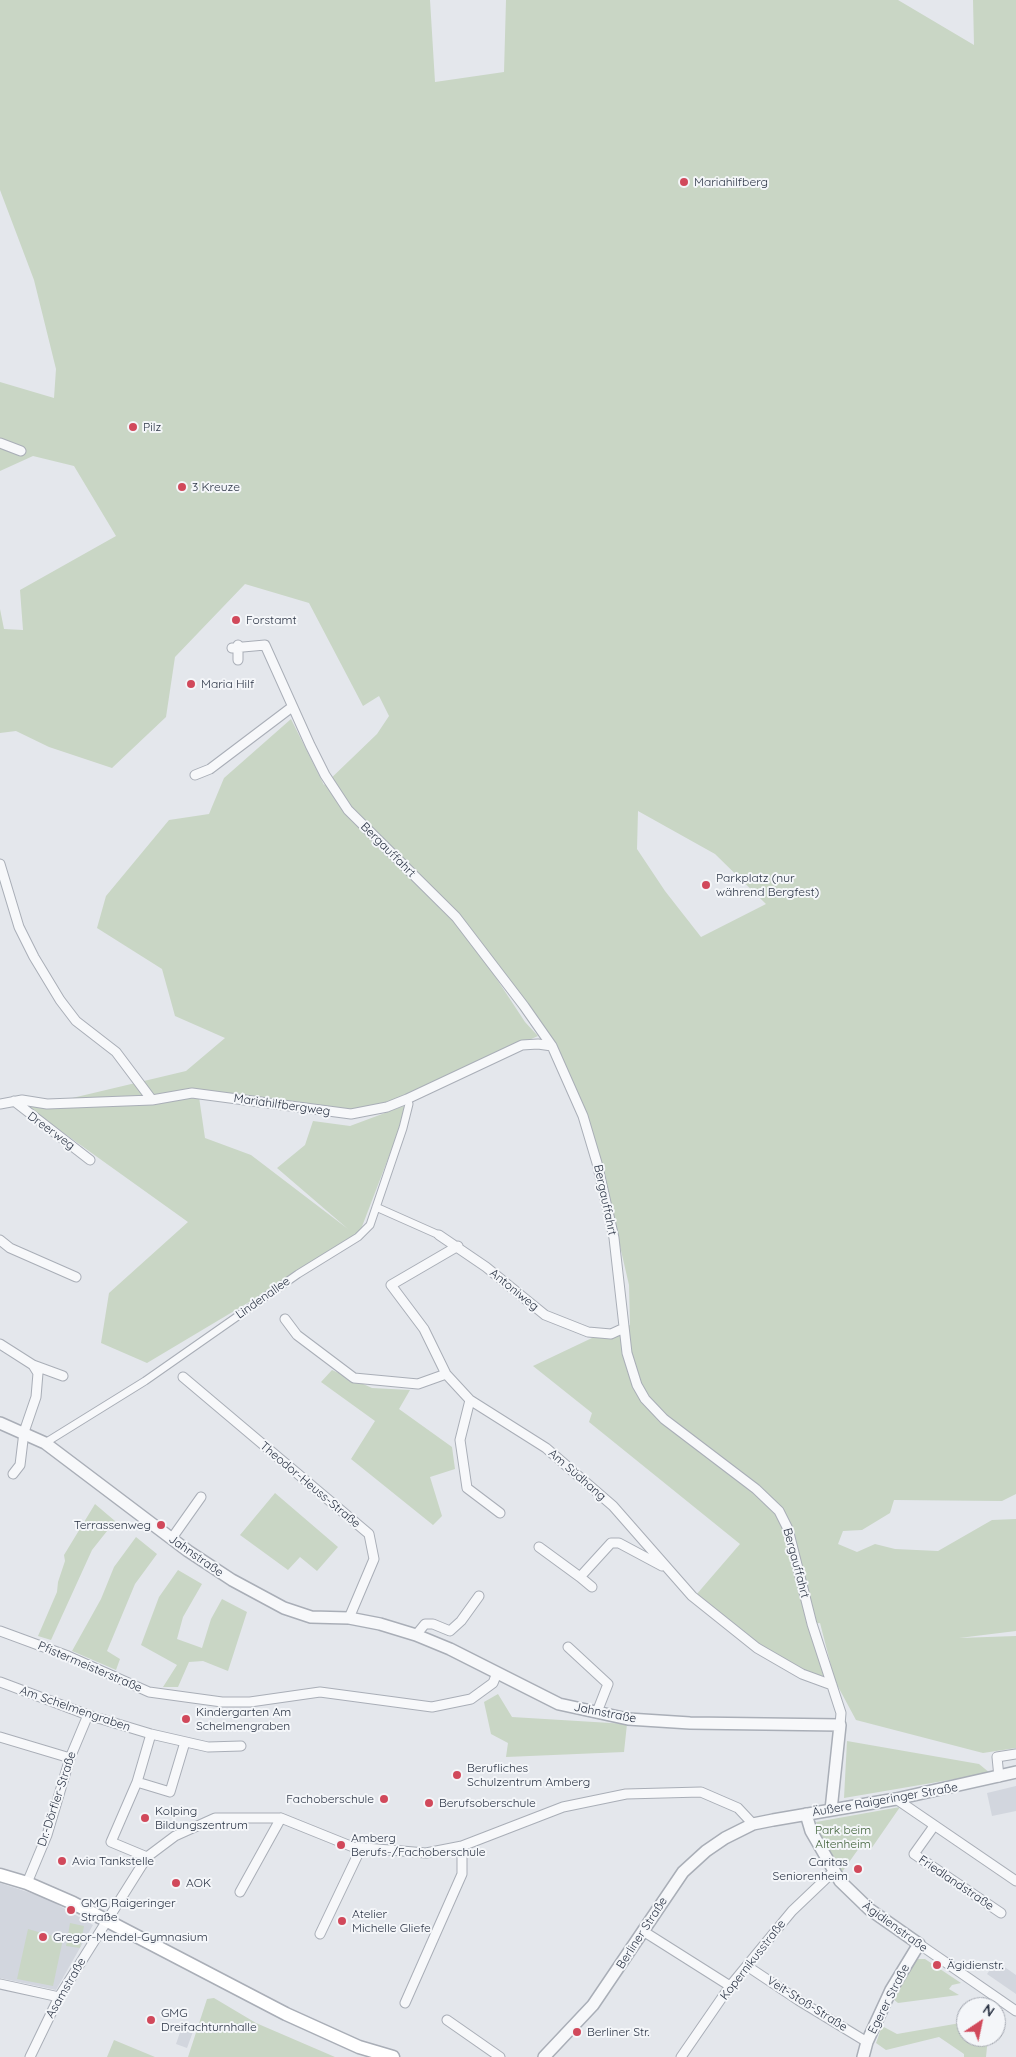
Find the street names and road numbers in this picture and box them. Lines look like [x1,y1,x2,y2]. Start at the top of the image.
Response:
street label: Bergauffahrt [358,820,418,880]
street label: Mariahilfbergweg [233,1091,331,1119]
street label: Dreerweg [25,1109,77,1153]
street label: Bergauffahrt [590,1163,620,1237]
street label: Antoniweg [487,1266,541,1314]
street label: Lindenallee [233,1274,293,1322]
street label: Theodor-Heuss-Straße [257,1439,363,1531]
street label: Am Südhang [545,1446,609,1504]
street label: Bergauffahrt [780,1526,812,1600]
street label: Jahnstraße [166,1532,226,1580]
street label: Pfistermeisterstraße [36,1639,144,1695]
street label: Am Schelmengraben [18,1683,132,1735]
street label: Jahnstraße [573,1700,637,1726]
street label: Dr.-Dörfler-Straße [35,1750,79,1848]
street label: Äußere Raigeringer Straße [811,1780,959,1820]
street label: Friedlandstraße [916,1853,996,1913]
street label: Berliner Straße [613,1894,671,1972]
street label: Ägidienstraße [860,1899,930,1955]
street label: Kopernikusstraße [717,1917,789,2003]
street label: Asamstraße [43,1955,89,2021]
street label: Egerer Straße [865,1962,913,2036]
street label: Veit-Stoß-Straße [764,1973,850,2035]

